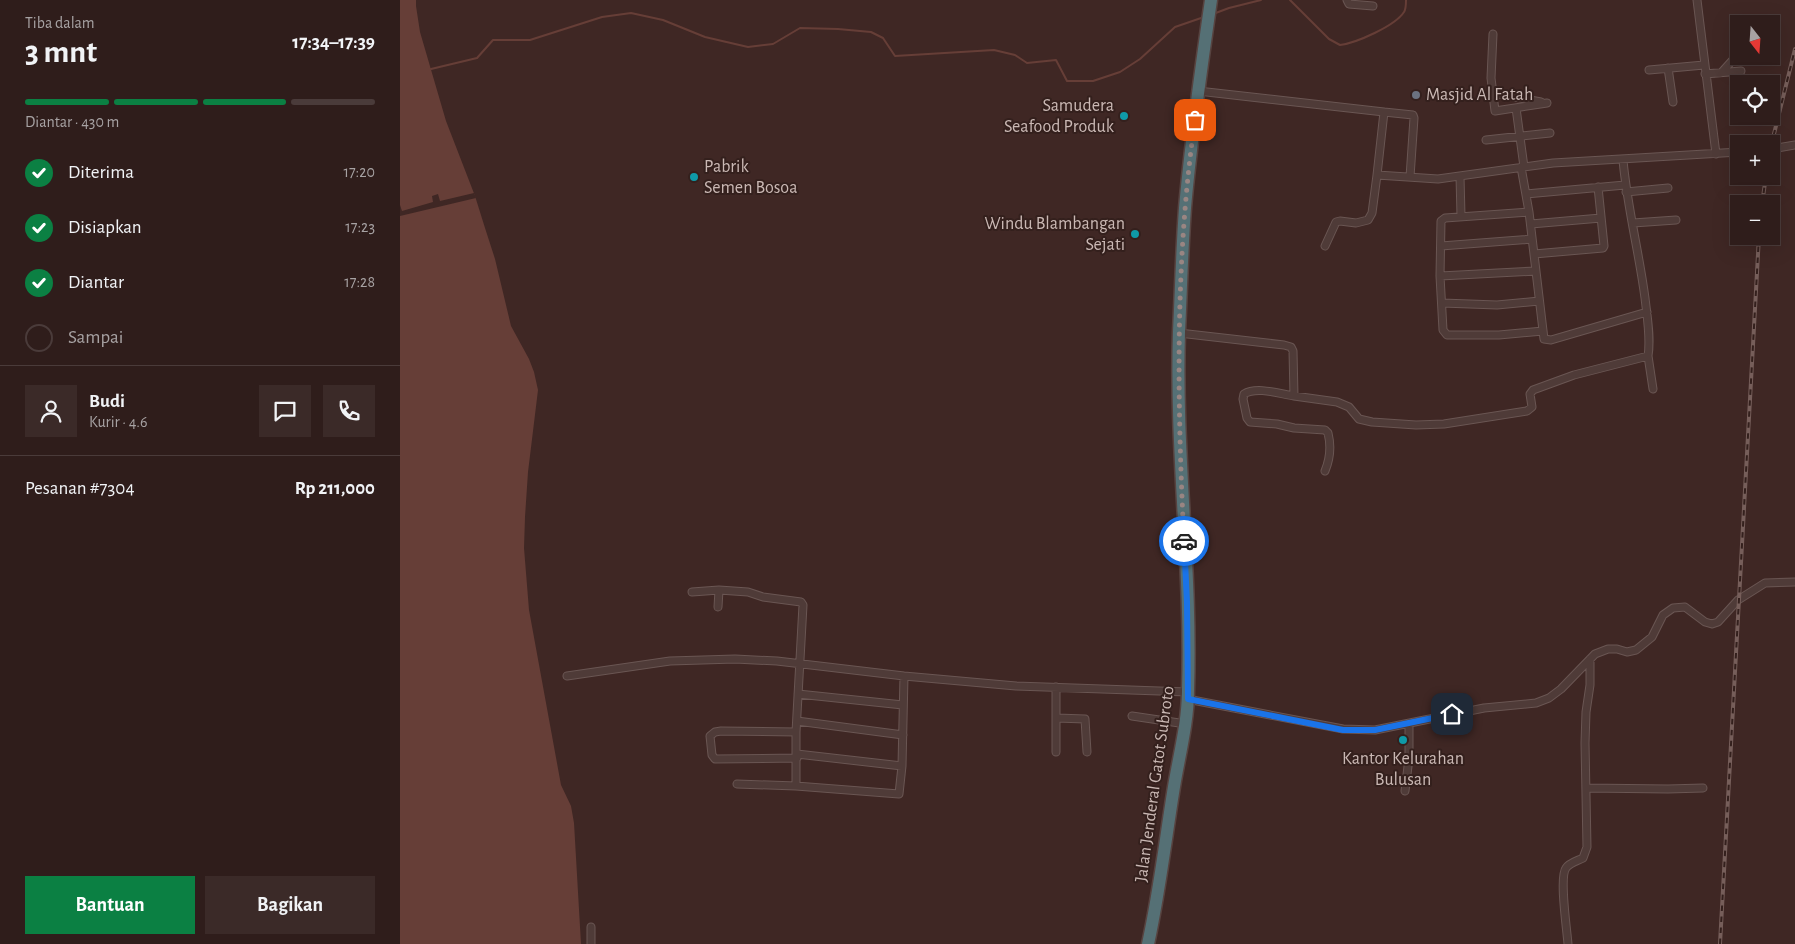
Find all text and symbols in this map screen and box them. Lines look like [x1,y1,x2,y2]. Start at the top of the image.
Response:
text: Tiba dalam [25,15,95,31]
north arrow [1730,15,1780,65]
map controls [1730,15,1780,245]
text: 17:34–17:39 [292,33,375,52]
text: 3 mnt [25,36,97,68]
button: locate [1730,75,1780,125]
place label: Masjid Al Fatah [1426,86,1533,104]
marker: Masjid Al Fatah [1410,89,1422,101]
place label: Samudera Seafood Produk [1004,97,1115,136]
pin [1174,99,1216,141]
icon: bag [1181,106,1209,134]
marker: Samudera Seafood Produk [1118,110,1130,122]
text: Diantar · 430 m [25,114,119,130]
button: + [1730,135,1780,185]
place label: Pabrik Semen Bosoa [704,158,798,197]
icon: check [25,159,53,187]
text: Diterima [68,163,134,182]
text: 17:20 [343,164,375,180]
marker: Pabrik Semen Bosoa [688,171,700,183]
button: − [1730,195,1780,245]
icon: check [25,214,53,242]
place label: Windu Blambangan Sejati [985,215,1125,254]
text: Disiapkan [68,218,142,237]
text: 17:23 [345,219,375,235]
marker: Windu Blambangan Sejati [1129,228,1141,240]
icon: check [25,269,53,297]
text: Diantar [68,273,124,292]
text: 17:28 [344,274,375,290]
text: Sampai [68,328,123,347]
button: person [25,385,77,437]
button: chat [259,385,311,437]
button: phone [323,385,375,437]
text: Budi [89,392,125,411]
text: Kurir · 4.6 [89,414,148,430]
text: Pesanan #7304 [25,479,135,498]
text: Rp 211,000 [295,479,375,498]
courier [1159,516,1209,566]
icon: car [1170,527,1198,555]
street label: Jalan Jenderal Gatot Subroto [1132,685,1178,883]
pin [1431,693,1473,735]
icon: home [1438,700,1466,728]
marker: Kantor Kelurahan Bulusan [1397,734,1409,746]
place label: Kantor Kelurahan Bulusan [1342,750,1464,789]
button: Bantuan [25,876,195,934]
button: Bagikan [205,876,375,934]

